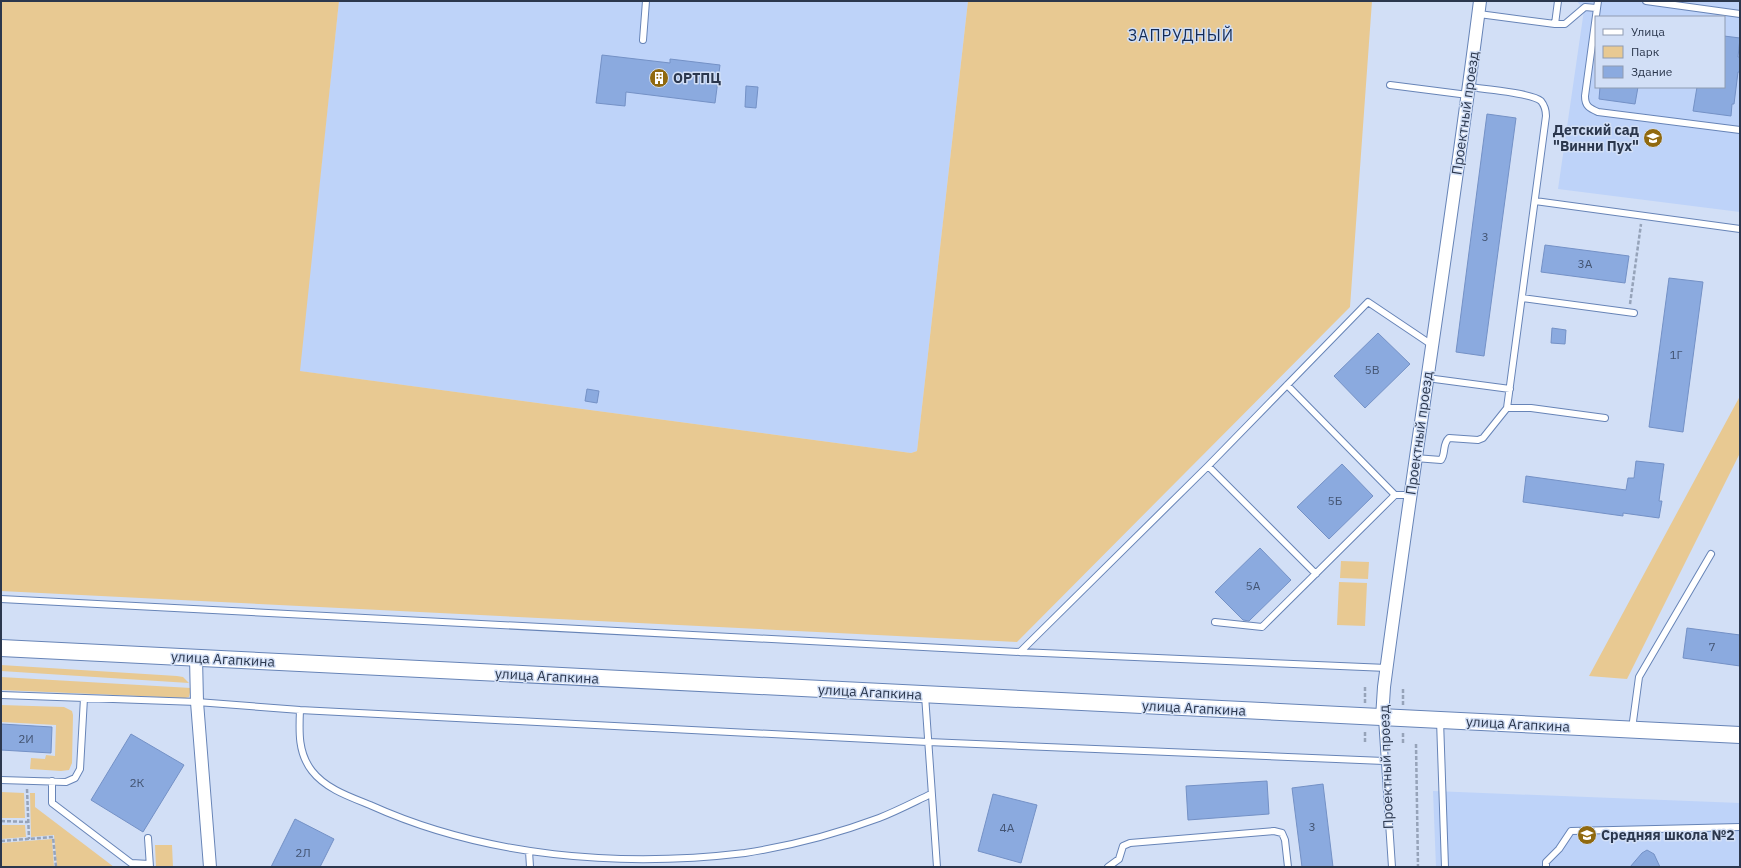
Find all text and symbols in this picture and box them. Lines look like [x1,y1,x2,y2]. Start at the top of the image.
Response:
legend [1595,16,1725,88]
text: Улица [1631,24,1665,39]
district label: ЗАПРУДНЫЙ [1128,25,1234,45]
text: Парк [1631,44,1660,59]
street label: Проектный проезд [1447,50,1483,176]
text: Здание [1631,64,1673,79]
building icon: ОРТПЦ [648,67,670,89]
place label: ОРТПЦ [673,69,721,87]
place label: Детский сад "Винни Пух" [1553,121,1639,155]
school or university icon: Детский сад "Винни Пух" [1642,127,1664,149]
house number: 3 [1481,229,1489,244]
house number: 3А [1578,256,1593,271]
house number: 1Г [1669,347,1683,362]
house number: 5В [1364,362,1380,377]
street label: Проектный проезд [1401,370,1437,496]
house number: 5Б [1328,493,1342,508]
house number: 5А [1246,578,1261,593]
house number: 7 [1708,639,1716,654]
street label: улица Агапкина [171,647,276,671]
street label: улица Агапкина [495,664,600,688]
street label: улица Агапкина [818,680,923,704]
street label: улица Агапкина [1142,696,1247,720]
street label: Проектный проезд [1375,704,1397,830]
street label: улица Агапкина [1466,712,1571,736]
house number: 2И [18,731,34,746]
house number: 2К [129,775,145,790]
house number: 3 [1308,819,1316,834]
house number: 4А [1000,820,1015,835]
school or university icon: Средняя школа №2 [1576,824,1598,846]
place label: Средняя школа №2 [1601,826,1735,844]
house number: 2Л [295,845,311,860]

